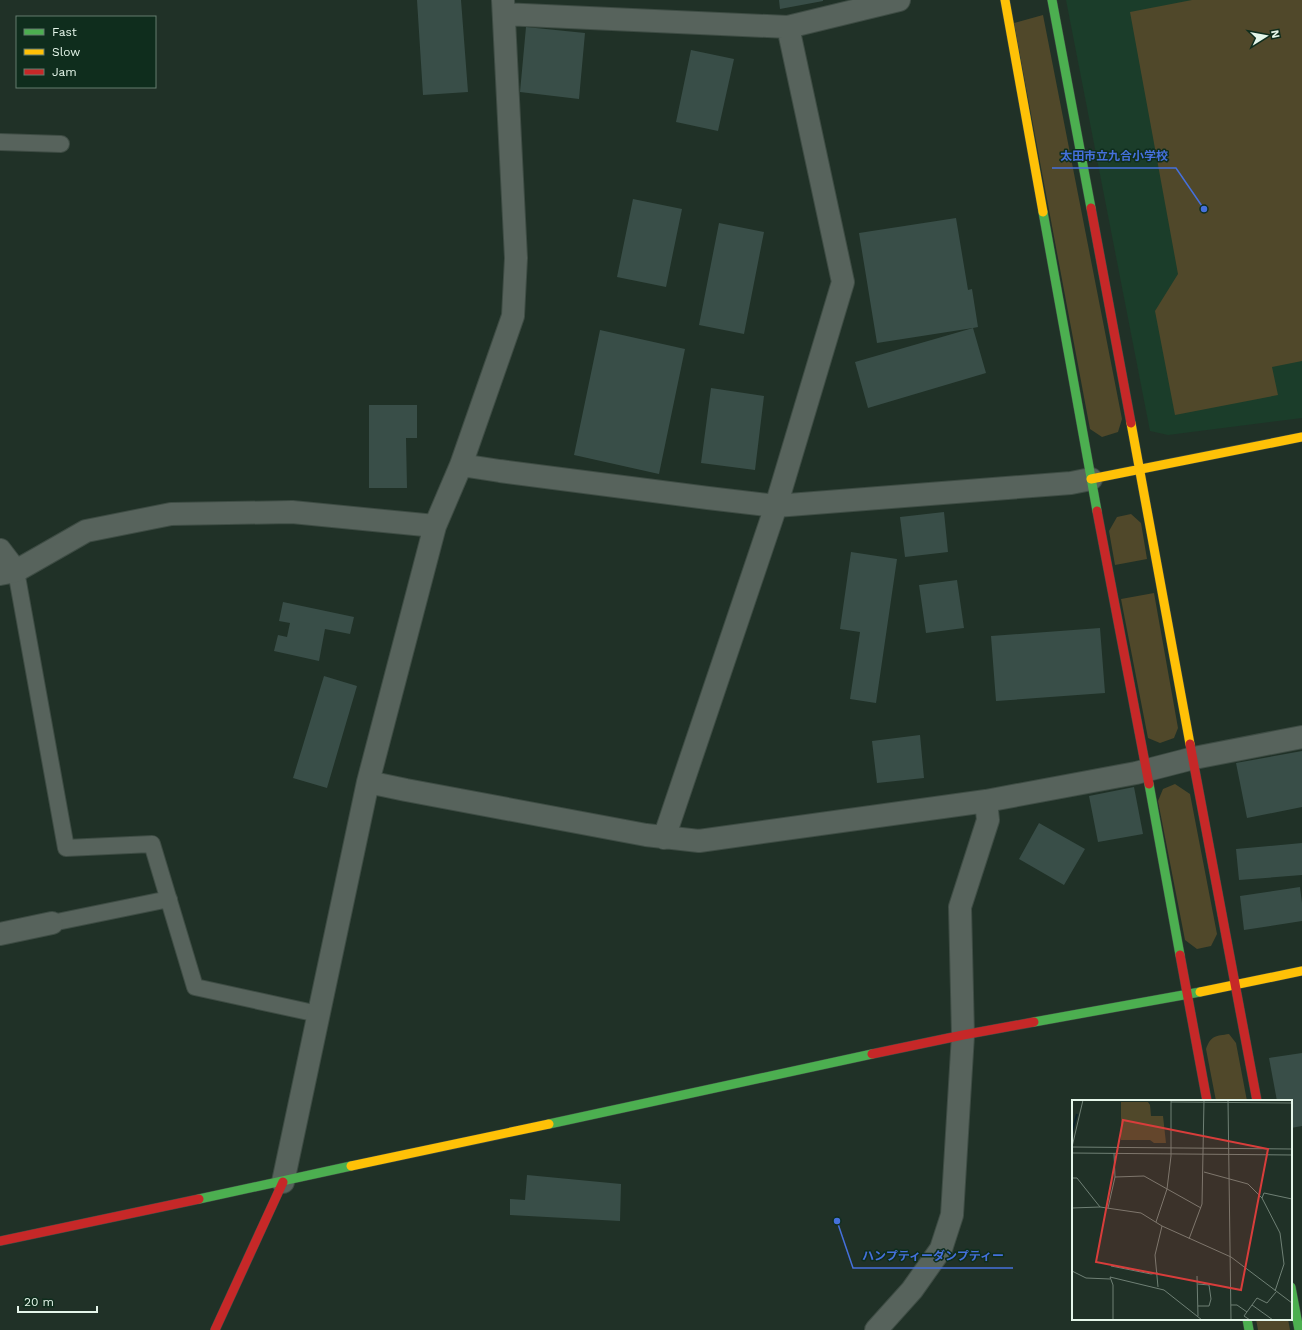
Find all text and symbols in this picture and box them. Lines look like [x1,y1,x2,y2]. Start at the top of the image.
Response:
legend [16,16,156,88]
north arrow [1246,16,1286,56]
text: Fast [52,25,77,39]
text: N [1268,29,1282,39]
text: Slow [52,45,80,59]
text: Jam [52,65,77,79]
callout: 太田市立九合小学校 [1052,144,1176,168]
text: 太田市立九合小学校 [1060,149,1168,163]
inset map [1072,1100,1292,1320]
callout: ハンプティーダンプティー [853,1244,1013,1268]
text: ハンプティーダンプティー [862,1249,1004,1263]
scale bar [18,1288,97,1314]
text: 20 m [24,1295,54,1309]

